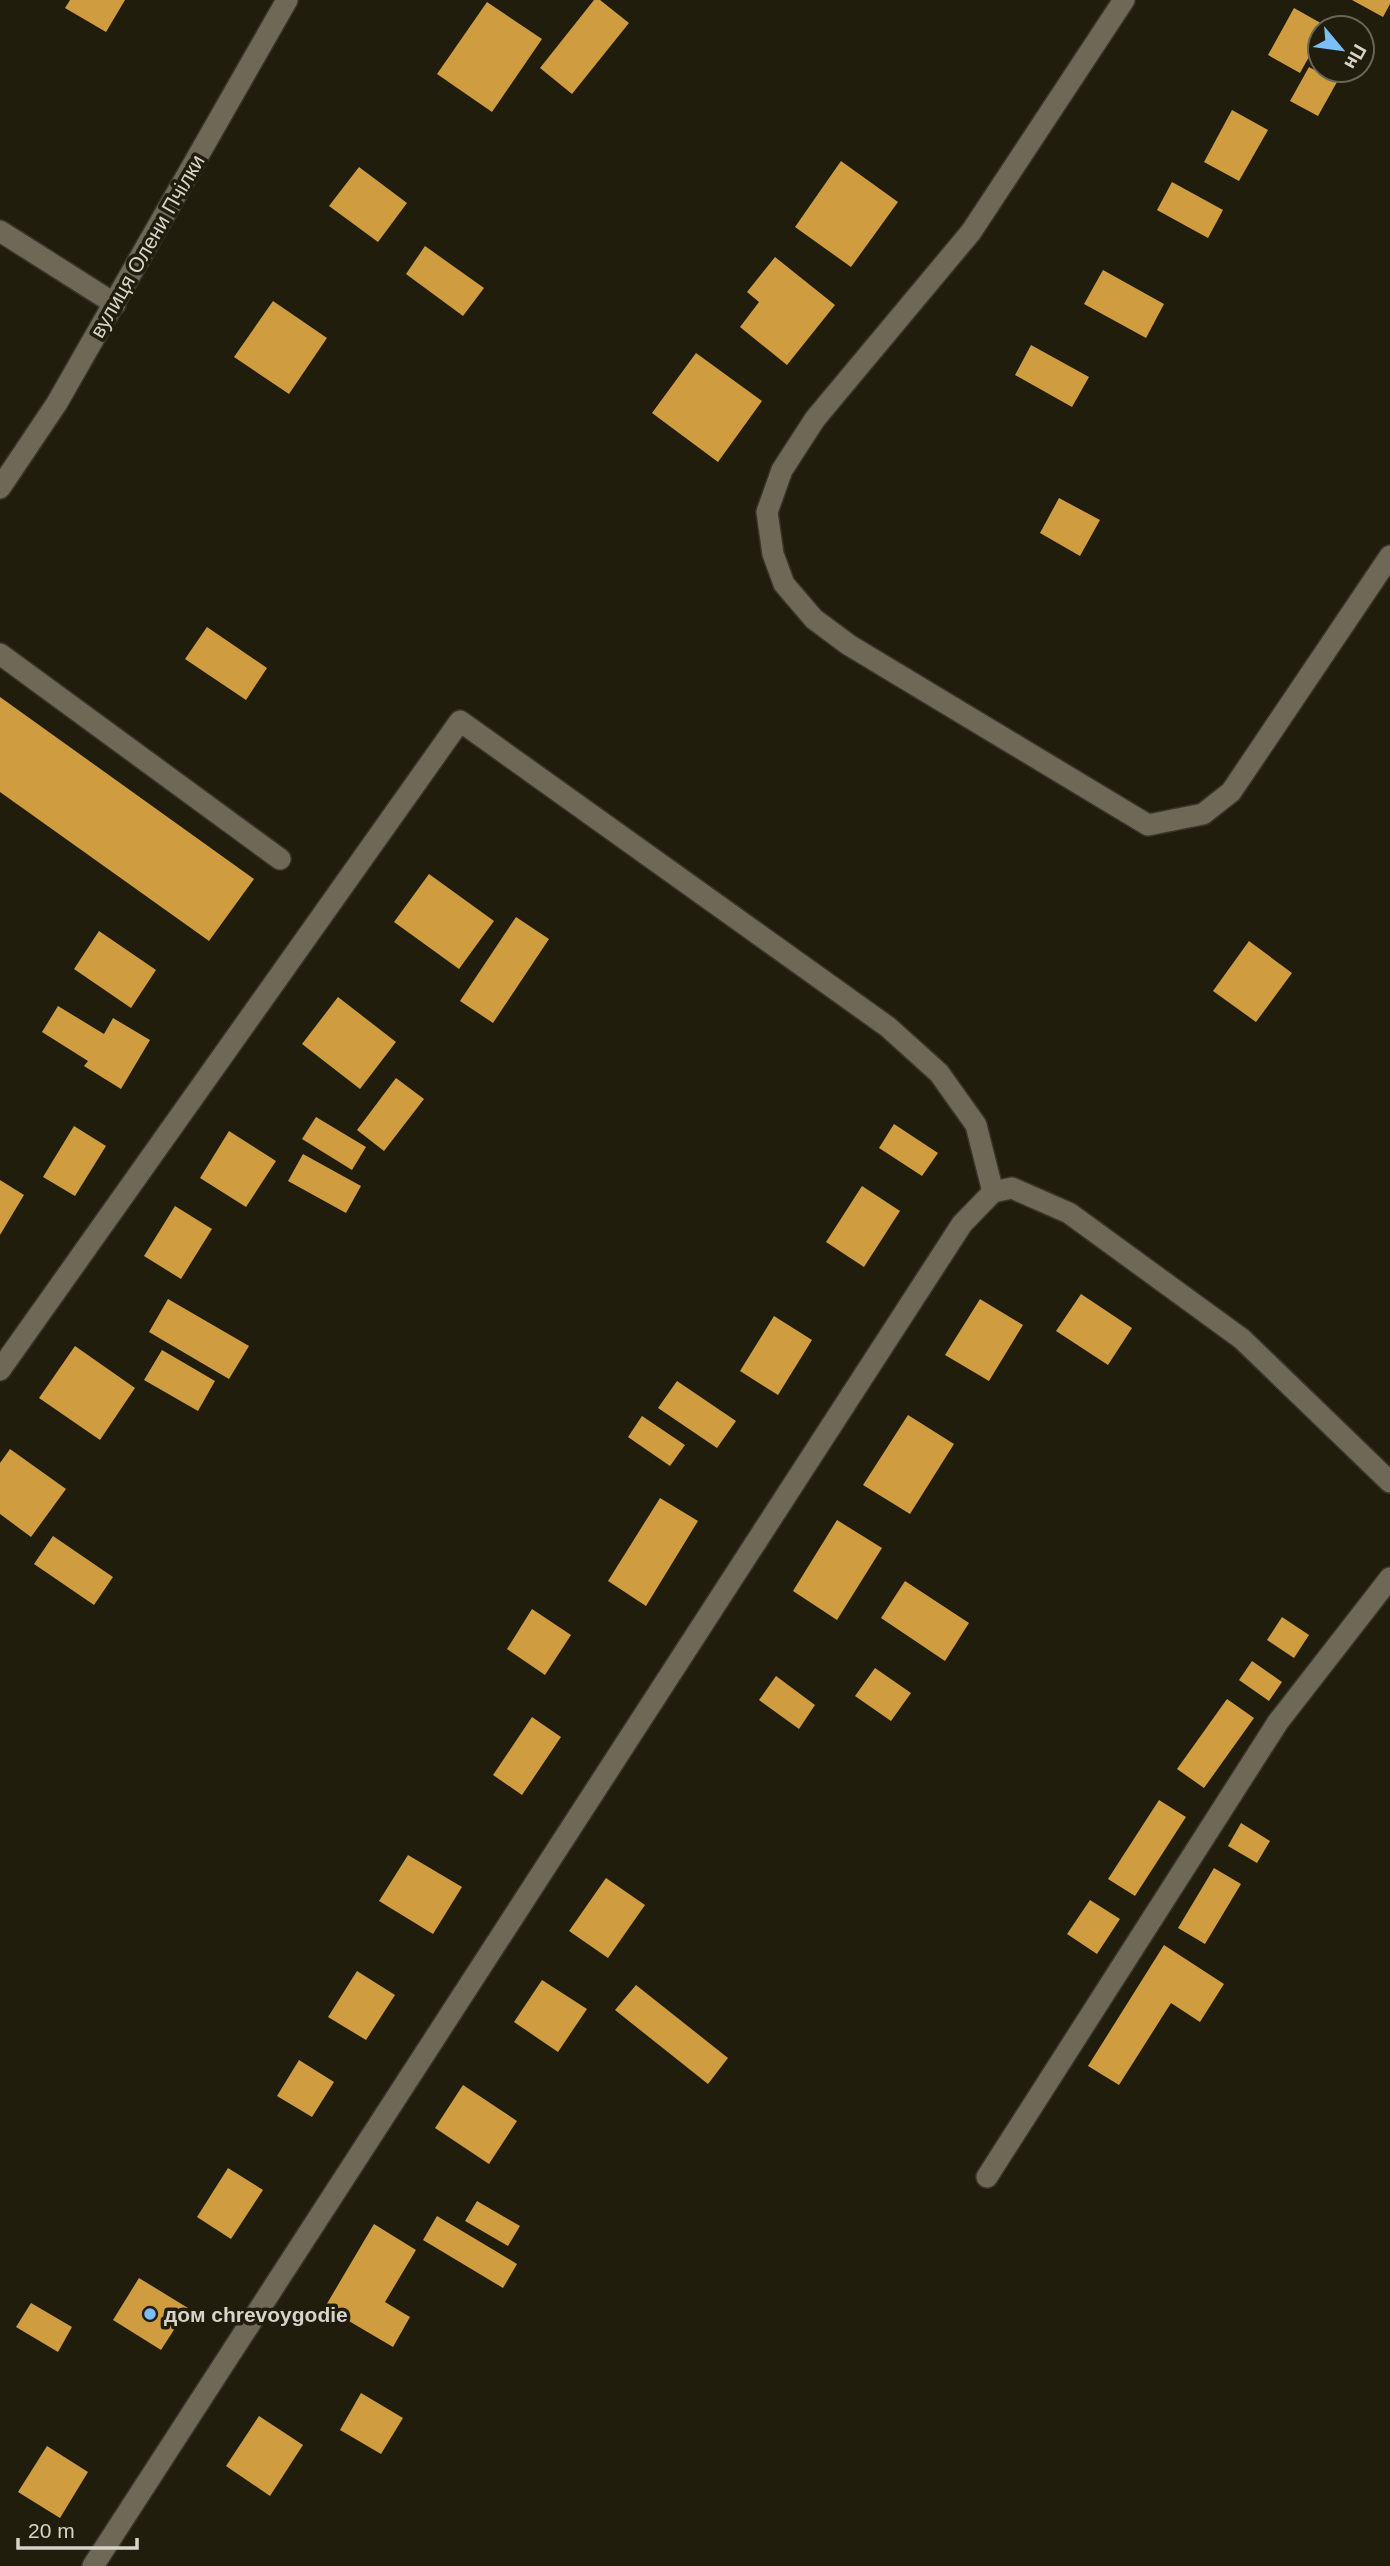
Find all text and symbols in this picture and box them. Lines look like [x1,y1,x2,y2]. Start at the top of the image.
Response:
north arrow [1306,14,1376,84]
text: Пн [1340,41,1371,73]
street label: вулиця Олени Пчілки [85,151,209,341]
place label: дом chrevoygodie [164,2303,348,2326]
marker: дом chrevoygodie [142,2306,158,2322]
scale bar [18,2506,136,2550]
text: 20 m [28,2519,75,2542]

